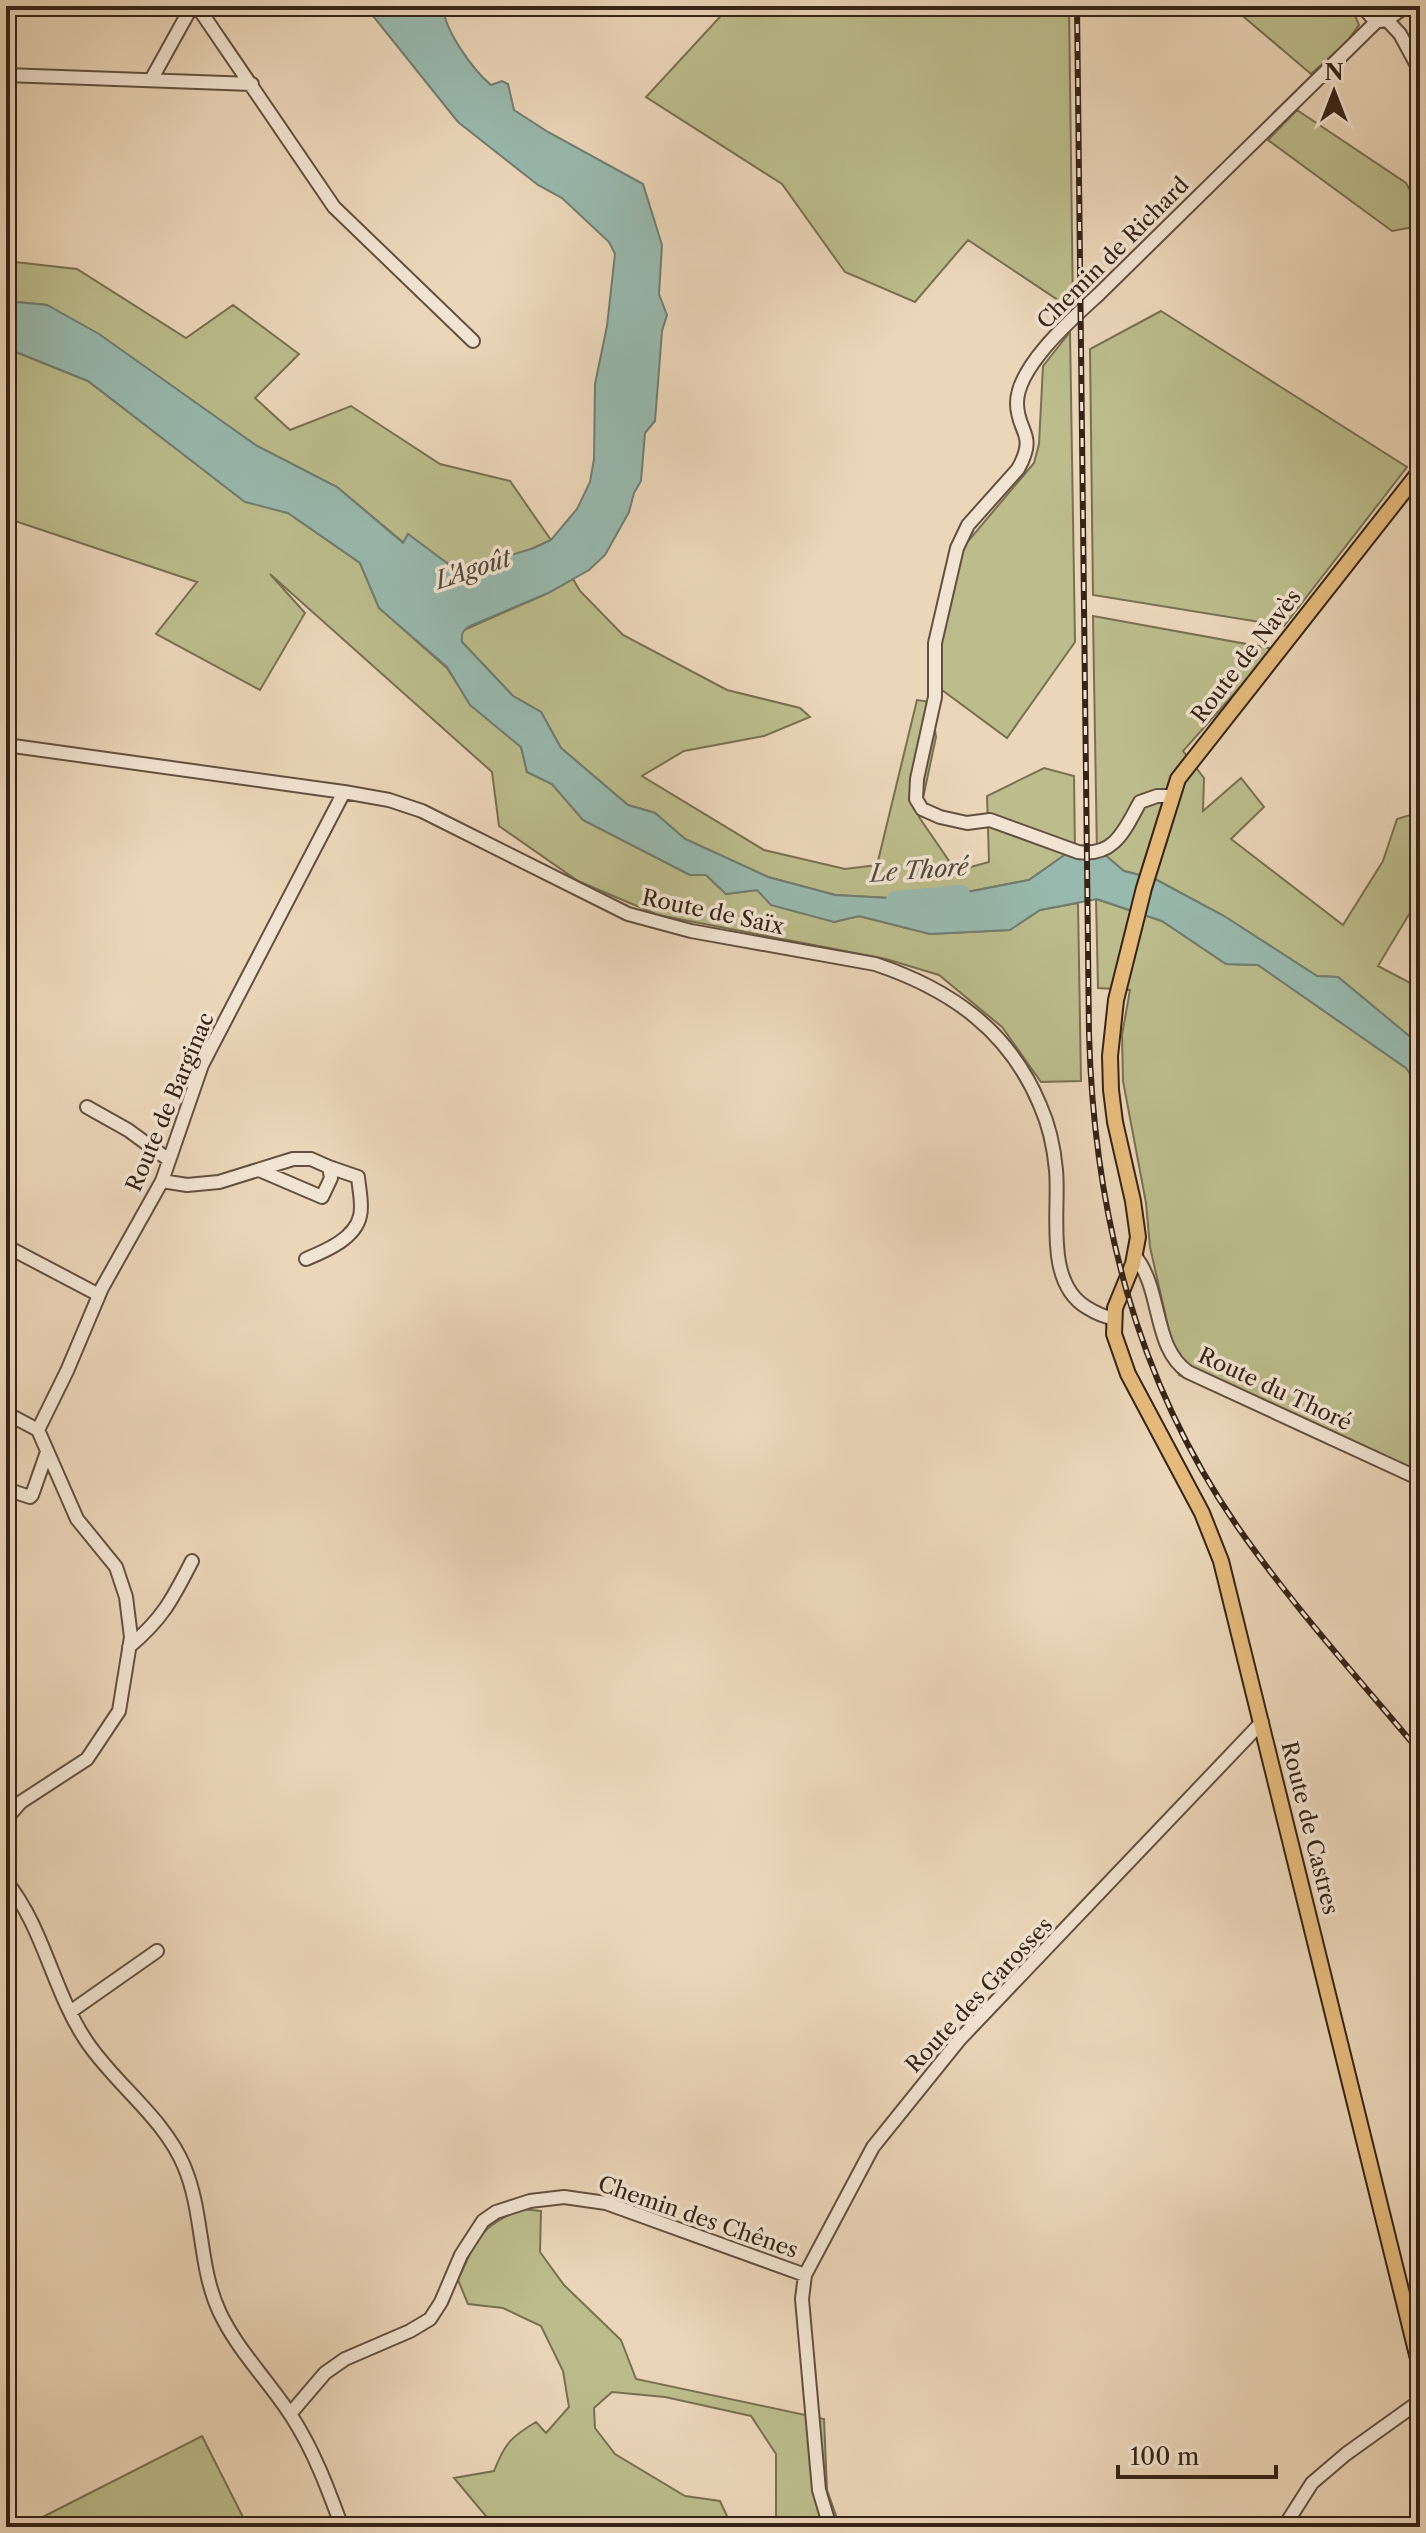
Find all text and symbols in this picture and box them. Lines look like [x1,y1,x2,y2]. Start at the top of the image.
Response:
north arrow [1294,52,1374,132]
text: N [1324,59,1344,86]
street label: Chemin de Richard [1031,171,1195,335]
water label: L'Agoût [430,543,516,595]
street label: Route de Navès [1185,584,1307,728]
water label: Le Thoré [867,852,972,888]
street label: Route de Saïx [639,884,787,940]
street label: Route de Barginac [120,1008,220,1196]
street label: Route du Thoré [1194,1342,1356,1436]
street label: Route de Castres [1275,1739,1345,1917]
street label: Route des Garosses [900,1912,1058,2078]
street label: Chemin des Chênes [594,2170,802,2264]
scale bar [1118,2429,1276,2479]
text: 100 m [1130,2442,1199,2471]

